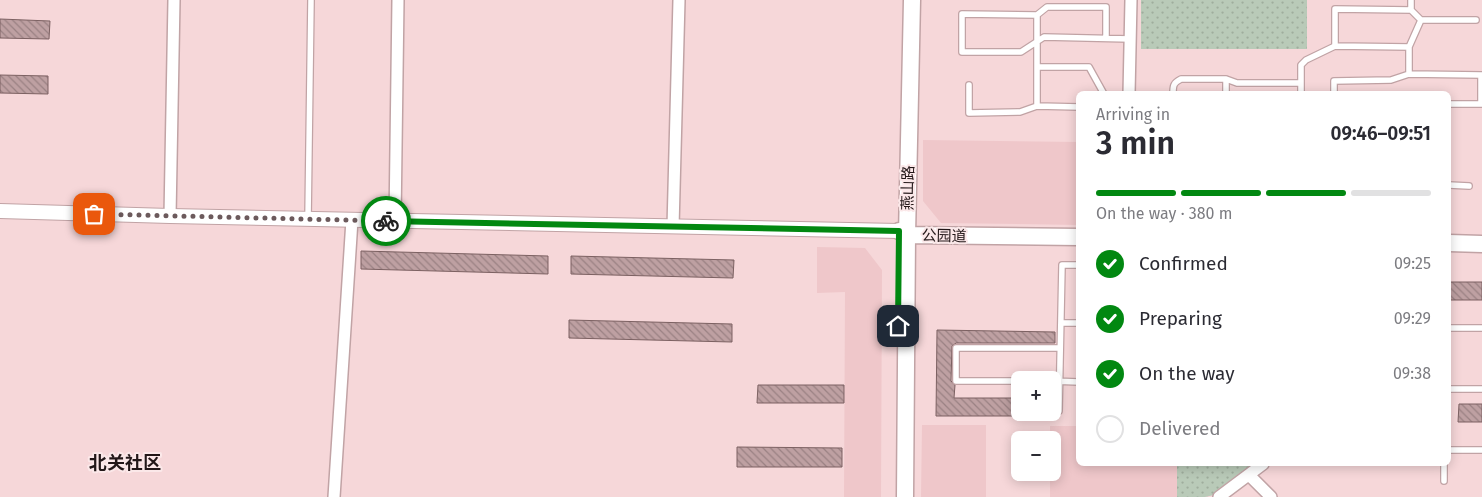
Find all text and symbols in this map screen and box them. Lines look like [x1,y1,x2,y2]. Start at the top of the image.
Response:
text: Arriving in [1096,105,1170,124]
text: 09:46–09:51 [1331,122,1431,145]
text: 3 min [1096,124,1175,162]
street label: 燕山路 [899,165,917,211]
pin [73,193,115,235]
courier [361,196,411,246]
icon: bag [80,200,108,228]
text: On the way · 380 m [1096,204,1232,223]
icon: bike [372,207,400,235]
street label: 公园道 [921,227,967,245]
icon: check [1096,250,1124,278]
text: Confirmed [1139,252,1228,275]
text: 09:25 [1394,254,1431,273]
pin [877,305,919,347]
icon: check [1096,305,1124,333]
text: Preparing [1139,307,1222,330]
text: 09:29 [1394,309,1431,328]
icon: home [884,312,912,340]
icon: check [1096,360,1124,388]
text: On the way [1139,362,1235,385]
text: 09:38 [1393,364,1431,383]
map controls [1011,371,1061,481]
button: + [1011,371,1061,421]
text: Delivered [1139,417,1221,440]
button: − [1011,431,1061,481]
district label: 北关社区 [89,452,161,474]

